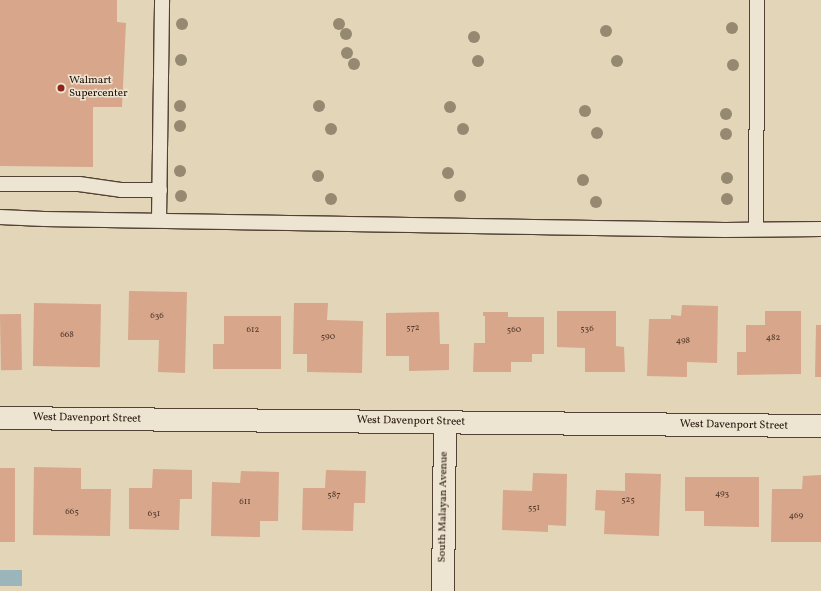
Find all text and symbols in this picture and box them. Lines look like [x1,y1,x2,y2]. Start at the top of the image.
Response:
place label: Walmart Supercenter [69,75,128,101]
marker: Walmart Supercenter [56,83,66,93]
house number: 636 [150,311,164,321]
house number: 572 [406,323,420,333]
house number: 536 [580,324,594,334]
house number: 612 [247,325,259,335]
house number: 560 [507,325,521,335]
house number: 668 [60,330,74,340]
house number: 590 [321,332,335,342]
house number: 482 [766,333,780,343]
house number: 498 [676,336,690,346]
street label: West Davenport Street [33,411,141,427]
street label: West Davenport Street [357,414,465,430]
street label: West Davenport Street [680,418,788,434]
street label: South Malayan Avenue [436,451,452,563]
house number: 493 [715,489,729,499]
house number: 587 [327,490,341,500]
house number: 525 [621,495,635,505]
house number: 611 [239,497,251,507]
house number: 551 [528,503,540,513]
house number: 665 [65,507,79,517]
house number: 631 [148,509,160,519]
house number: 469 [789,511,803,521]

